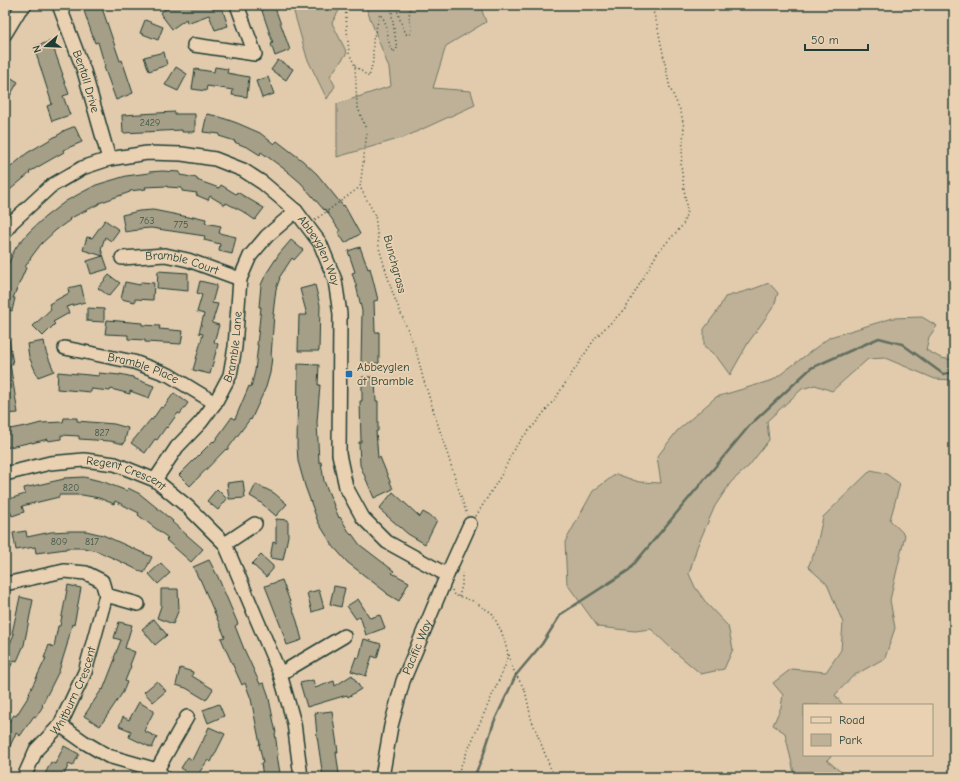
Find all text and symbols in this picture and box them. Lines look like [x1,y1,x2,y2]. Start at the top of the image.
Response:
north arrow [26,26,66,66]
scale bar [805,26,868,52]
text: 50 m [811,33,839,47]
text: N [30,44,44,55]
street label: Bentall Drive [70,48,102,114]
house number: 2429 [140,117,160,129]
street label: Abbeyglen Way [295,213,343,287]
house number: 763 [139,215,155,227]
house number: 775 [174,219,188,231]
street label: Bunchgrass [381,233,409,295]
street label: Bramble Court [145,248,221,278]
street label: Bramble Lane [220,311,245,385]
street label: Bramble Place [106,350,182,386]
place label: Abbeyglen at Bramble [357,360,414,388]
marker: Abbeyglen at Bramble [344,369,354,379]
house number: 827 [94,427,110,439]
street label: Regent Crescent [85,453,169,494]
house number: 820 [63,482,79,494]
house number: 809 [51,536,67,548]
house number: 817 [85,536,99,548]
street label: Pacific Way [399,617,435,677]
street label: Whitburn Crescent [47,644,99,738]
legend [803,704,933,756]
text: Road [839,713,865,727]
text: Park [839,733,862,747]

